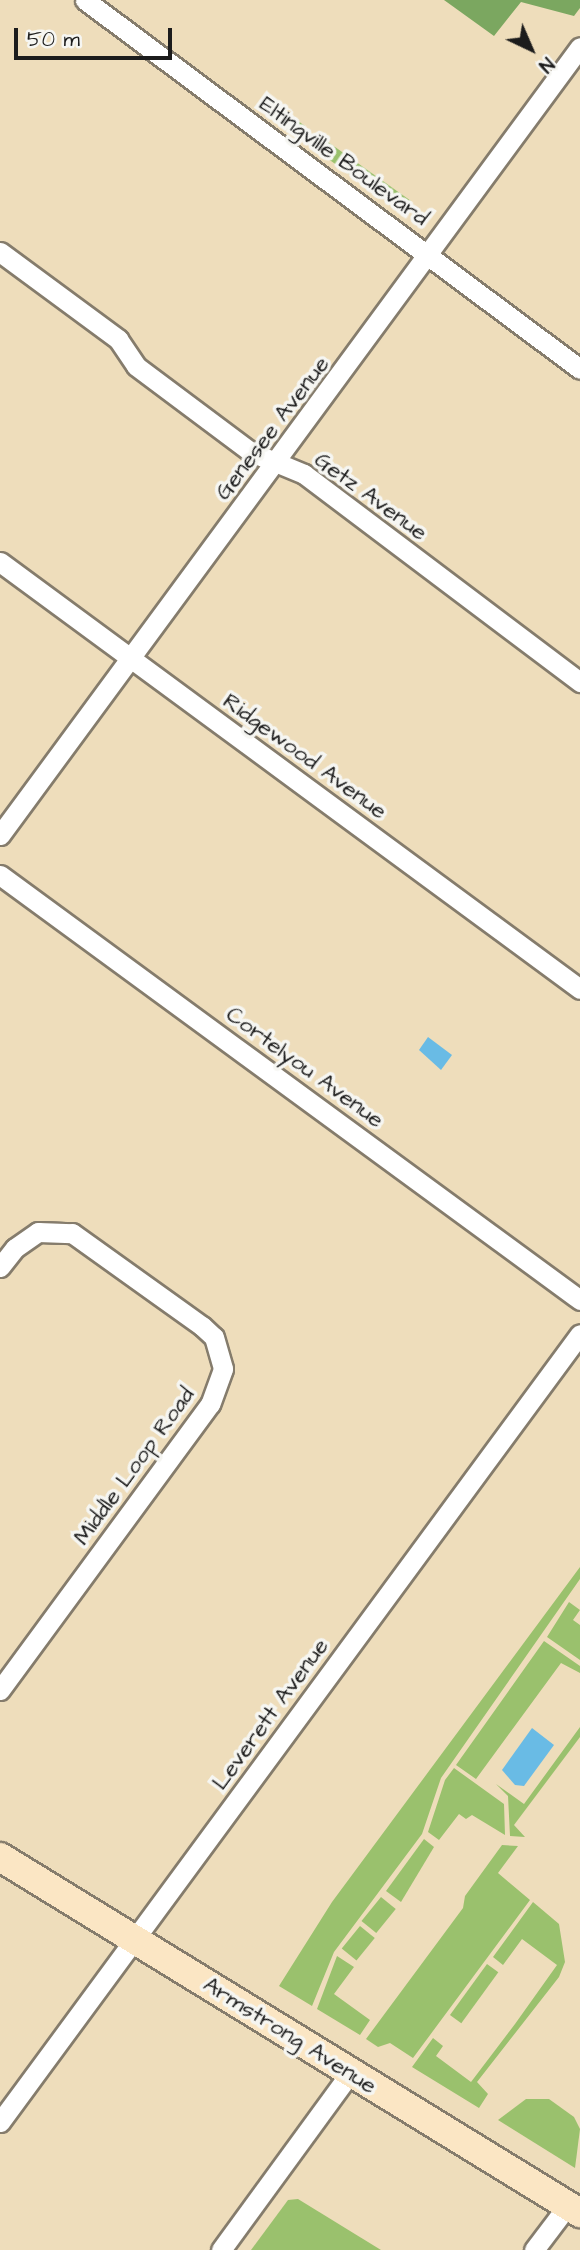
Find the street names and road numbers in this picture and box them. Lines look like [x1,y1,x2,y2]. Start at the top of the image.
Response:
street label: Eltingville Boulevard [254,90,434,232]
street label: Genesee Avenue [209,351,335,505]
street label: Getz Avenue [309,446,433,546]
street label: Ridgewood Avenue [218,687,392,825]
street label: Cortelyou Avenue [221,1000,389,1134]
street label: Middle Loop Road [68,1382,200,1550]
street label: Leverett Avenue [206,1633,334,1795]
street label: Armstrong Avenue [198,1971,382,2099]

